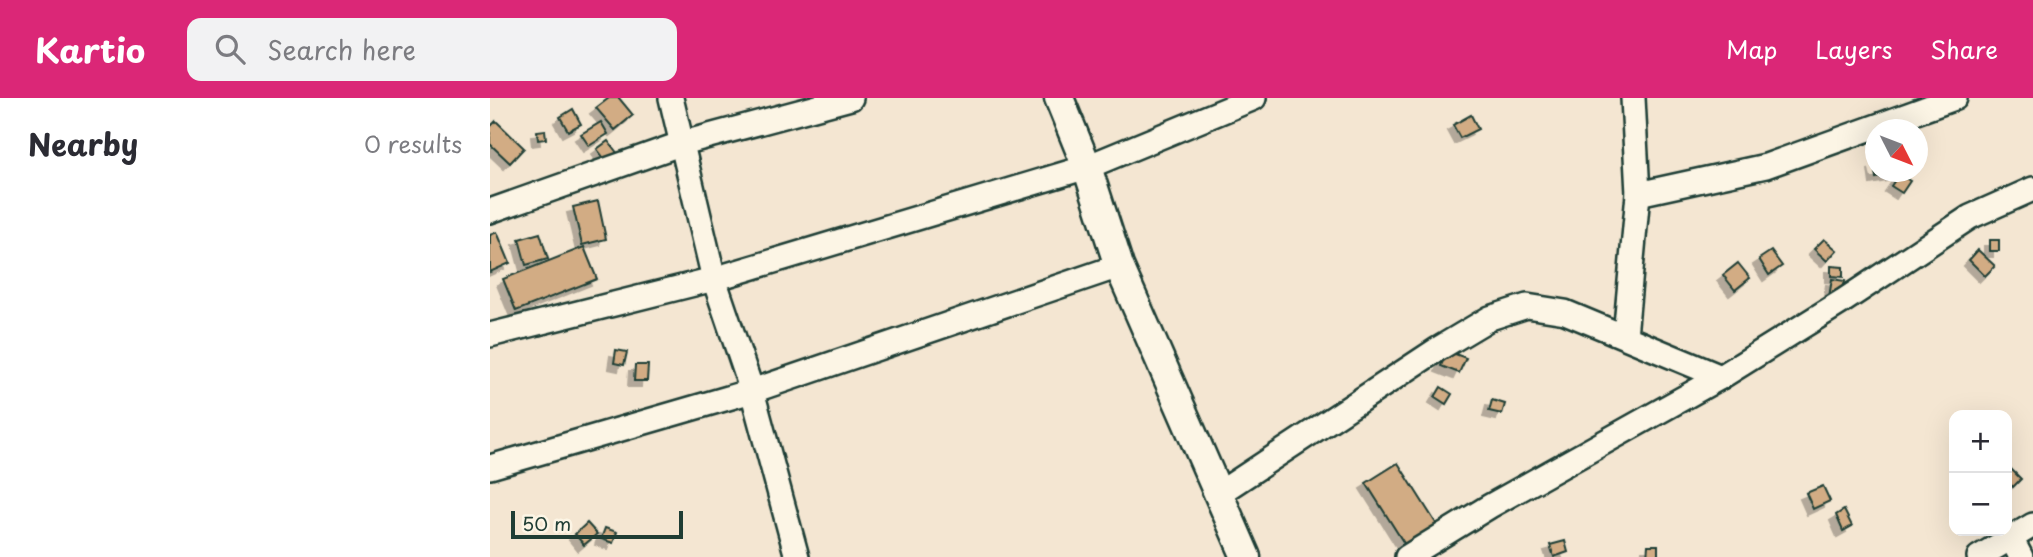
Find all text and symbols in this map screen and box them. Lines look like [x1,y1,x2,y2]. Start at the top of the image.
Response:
search box [187,18,677,81]
text: Kartio [35,24,145,74]
icon: search [211,30,249,68]
text: Search here [267,30,416,69]
text: Map [1726,31,1777,67]
text: Layers [1815,31,1892,67]
text: Share [1930,31,1998,67]
north arrow [1865,119,1928,182]
text: Nearby [28,121,138,166]
text: 0 results [364,126,462,161]
map controls [1949,410,2012,536]
button: + [1949,410,2012,473]
button: − [1949,473,2012,536]
scale bar [511,508,682,540]
text: 50 m [522,509,571,537]

